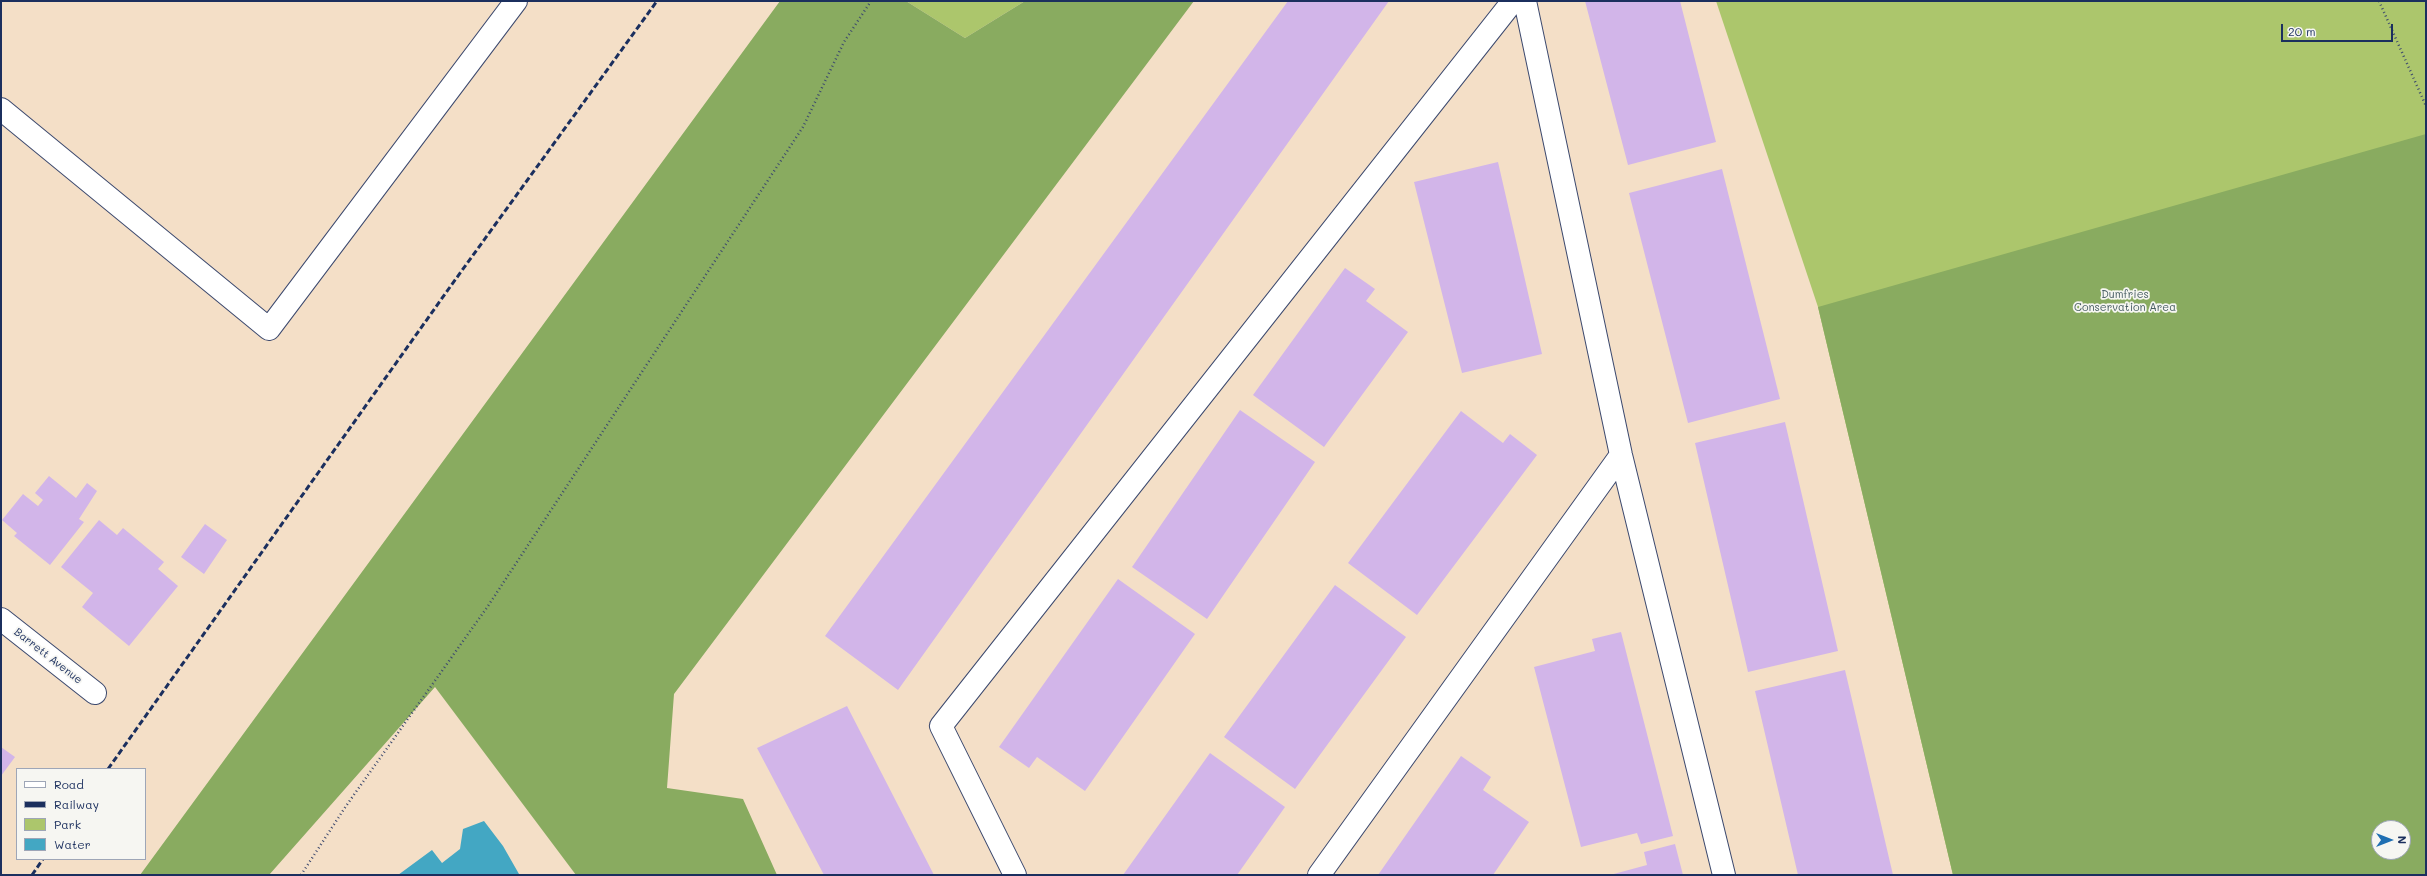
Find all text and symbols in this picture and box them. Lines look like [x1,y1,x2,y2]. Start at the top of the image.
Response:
scale bar [2283,16,2395,42]
text: 20 m [2288,23,2316,39]
park label: Dumfries Conservation Area [2074,288,2176,314]
street label: Barrett Avenue [11,625,85,687]
legend [16,768,146,860]
text: Road [54,776,84,792]
text: Railway [54,796,99,812]
text: Park [54,816,81,832]
north arrow [2371,820,2411,860]
text: Water [54,836,91,852]
text: N [2395,836,2410,844]

